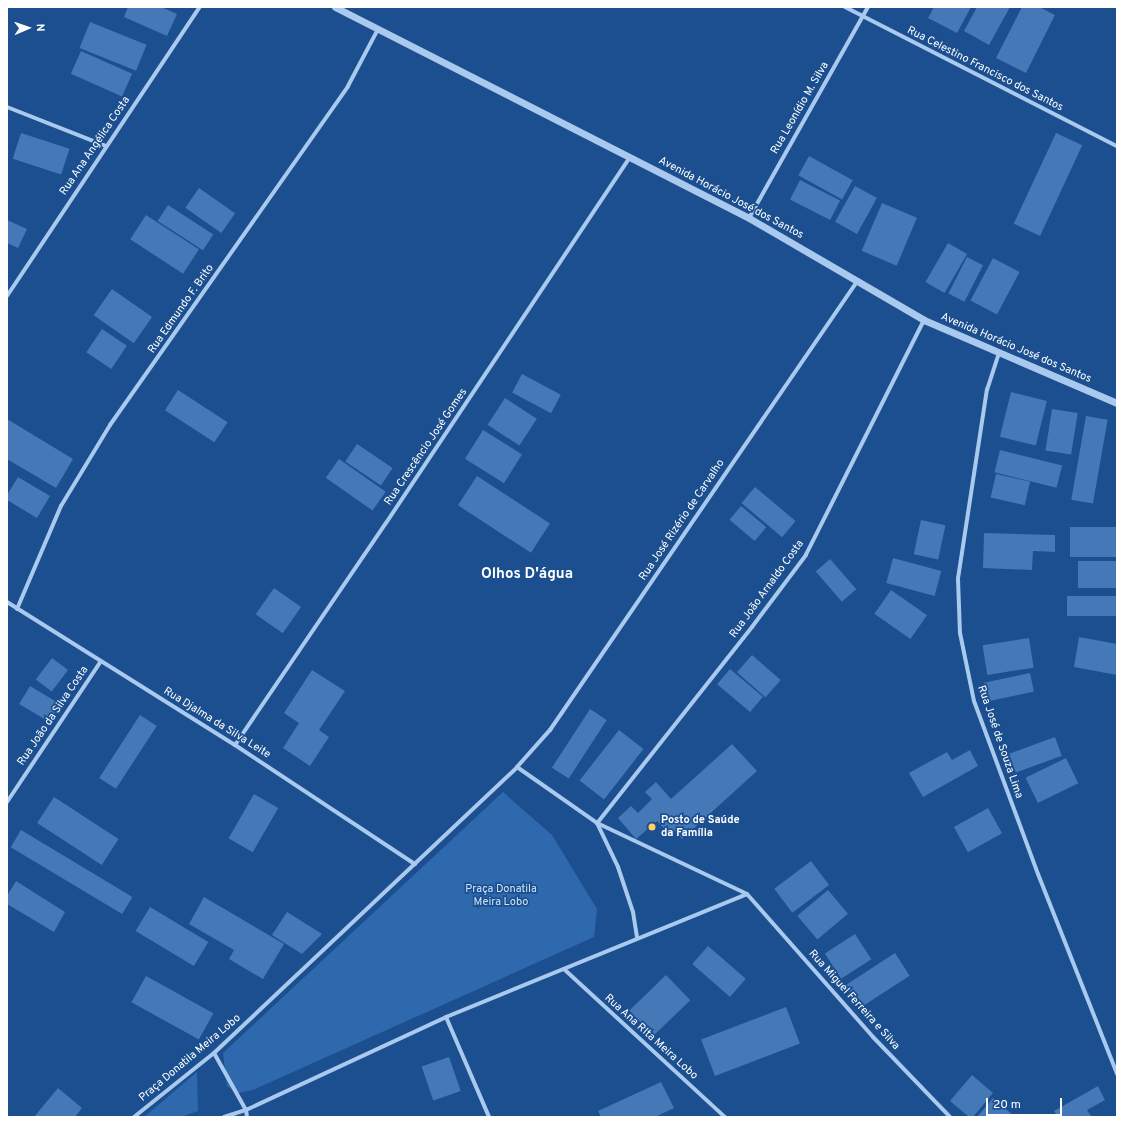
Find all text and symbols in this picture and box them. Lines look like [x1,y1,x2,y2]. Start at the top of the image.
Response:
north arrow [8,8,48,48]
text: N [33,23,47,32]
street label: Rua Celestino Francisco dos Santos [905,24,1065,114]
street label: Rua Leonídio M. Silva [768,60,832,156]
street label: Rua Ana Angélica Costa [57,94,133,198]
street label: Avenida Horácio José dos Santos [656,154,806,242]
street label: Rua Edmundo F. Brito [145,262,217,356]
street label: Avenida Horácio José dos Santos [939,310,1093,386]
street label: Rua Crescêncio José Gomes [382,386,470,508]
street label: Rua José Rizério de Carvalho [636,457,728,583]
street label: Rua João Arnaldo Costa [727,537,807,641]
district label: Olhos D'água [481,566,573,584]
street label: Rua João da Silva Costa [15,664,91,768]
street label: Rua José de Souza Lima [974,684,1026,800]
street label: Rua Djalma da Silva Leite [161,685,273,761]
place label: Posto de Saúde da Família [661,814,740,840]
marker: Posto de Saúde da Família [646,821,658,833]
park label: Praça Donatila Meira Lobo [465,883,537,909]
street label: Rua Miguel Ferreira e Silva [806,947,902,1053]
street label: Rua Ana RIta Meira Lobo [601,991,701,1083]
street label: Praça Donatila Meira Lobo [136,1012,244,1104]
scale bar [988,1090,1064,1116]
text: 20 m [993,1097,1021,1113]

